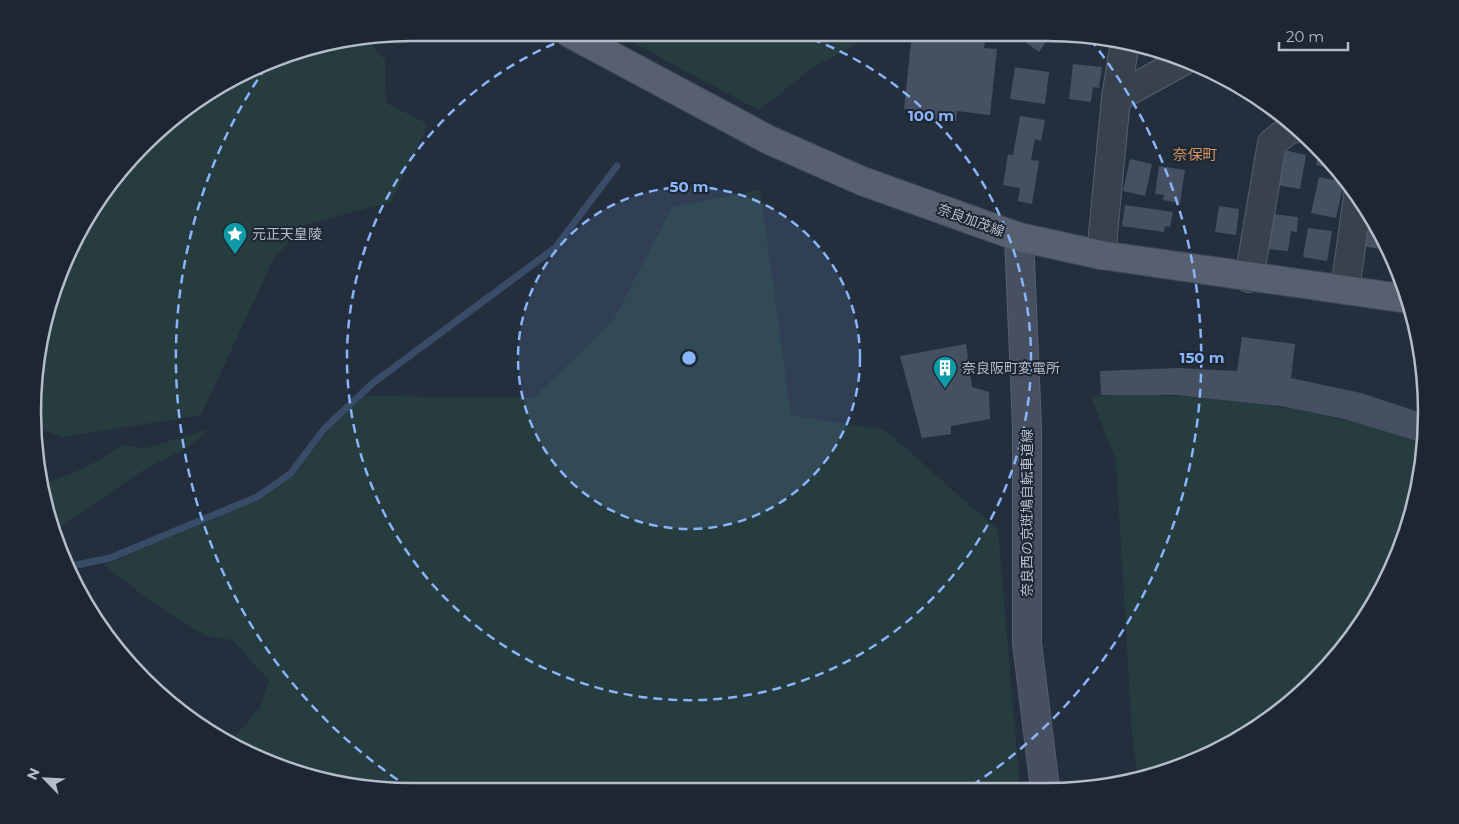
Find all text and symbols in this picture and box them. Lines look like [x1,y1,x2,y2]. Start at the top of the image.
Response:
scale bar [1279,20,1348,52]
text: 20 m [1286,27,1324,46]
text: 100 m [908,106,954,125]
district label: 奈保町 [1172,145,1218,164]
text: 50 m [669,177,709,196]
street label: 奈良加茂線 [935,200,1007,240]
place icon: 元正天皇陵 [222,221,248,255]
place label: 元正天皇陵 [252,225,322,243]
text: 150 m [1180,348,1224,367]
centre of rings [680,349,698,367]
building icon: 奈良阪町変電所 [932,355,958,389]
place label: 奈良阪町変電所 [962,359,1060,377]
street label: 奈良西の京斑鳩自転車道線 [1018,429,1036,597]
north arrow [20,754,70,804]
text: N [23,765,44,783]

